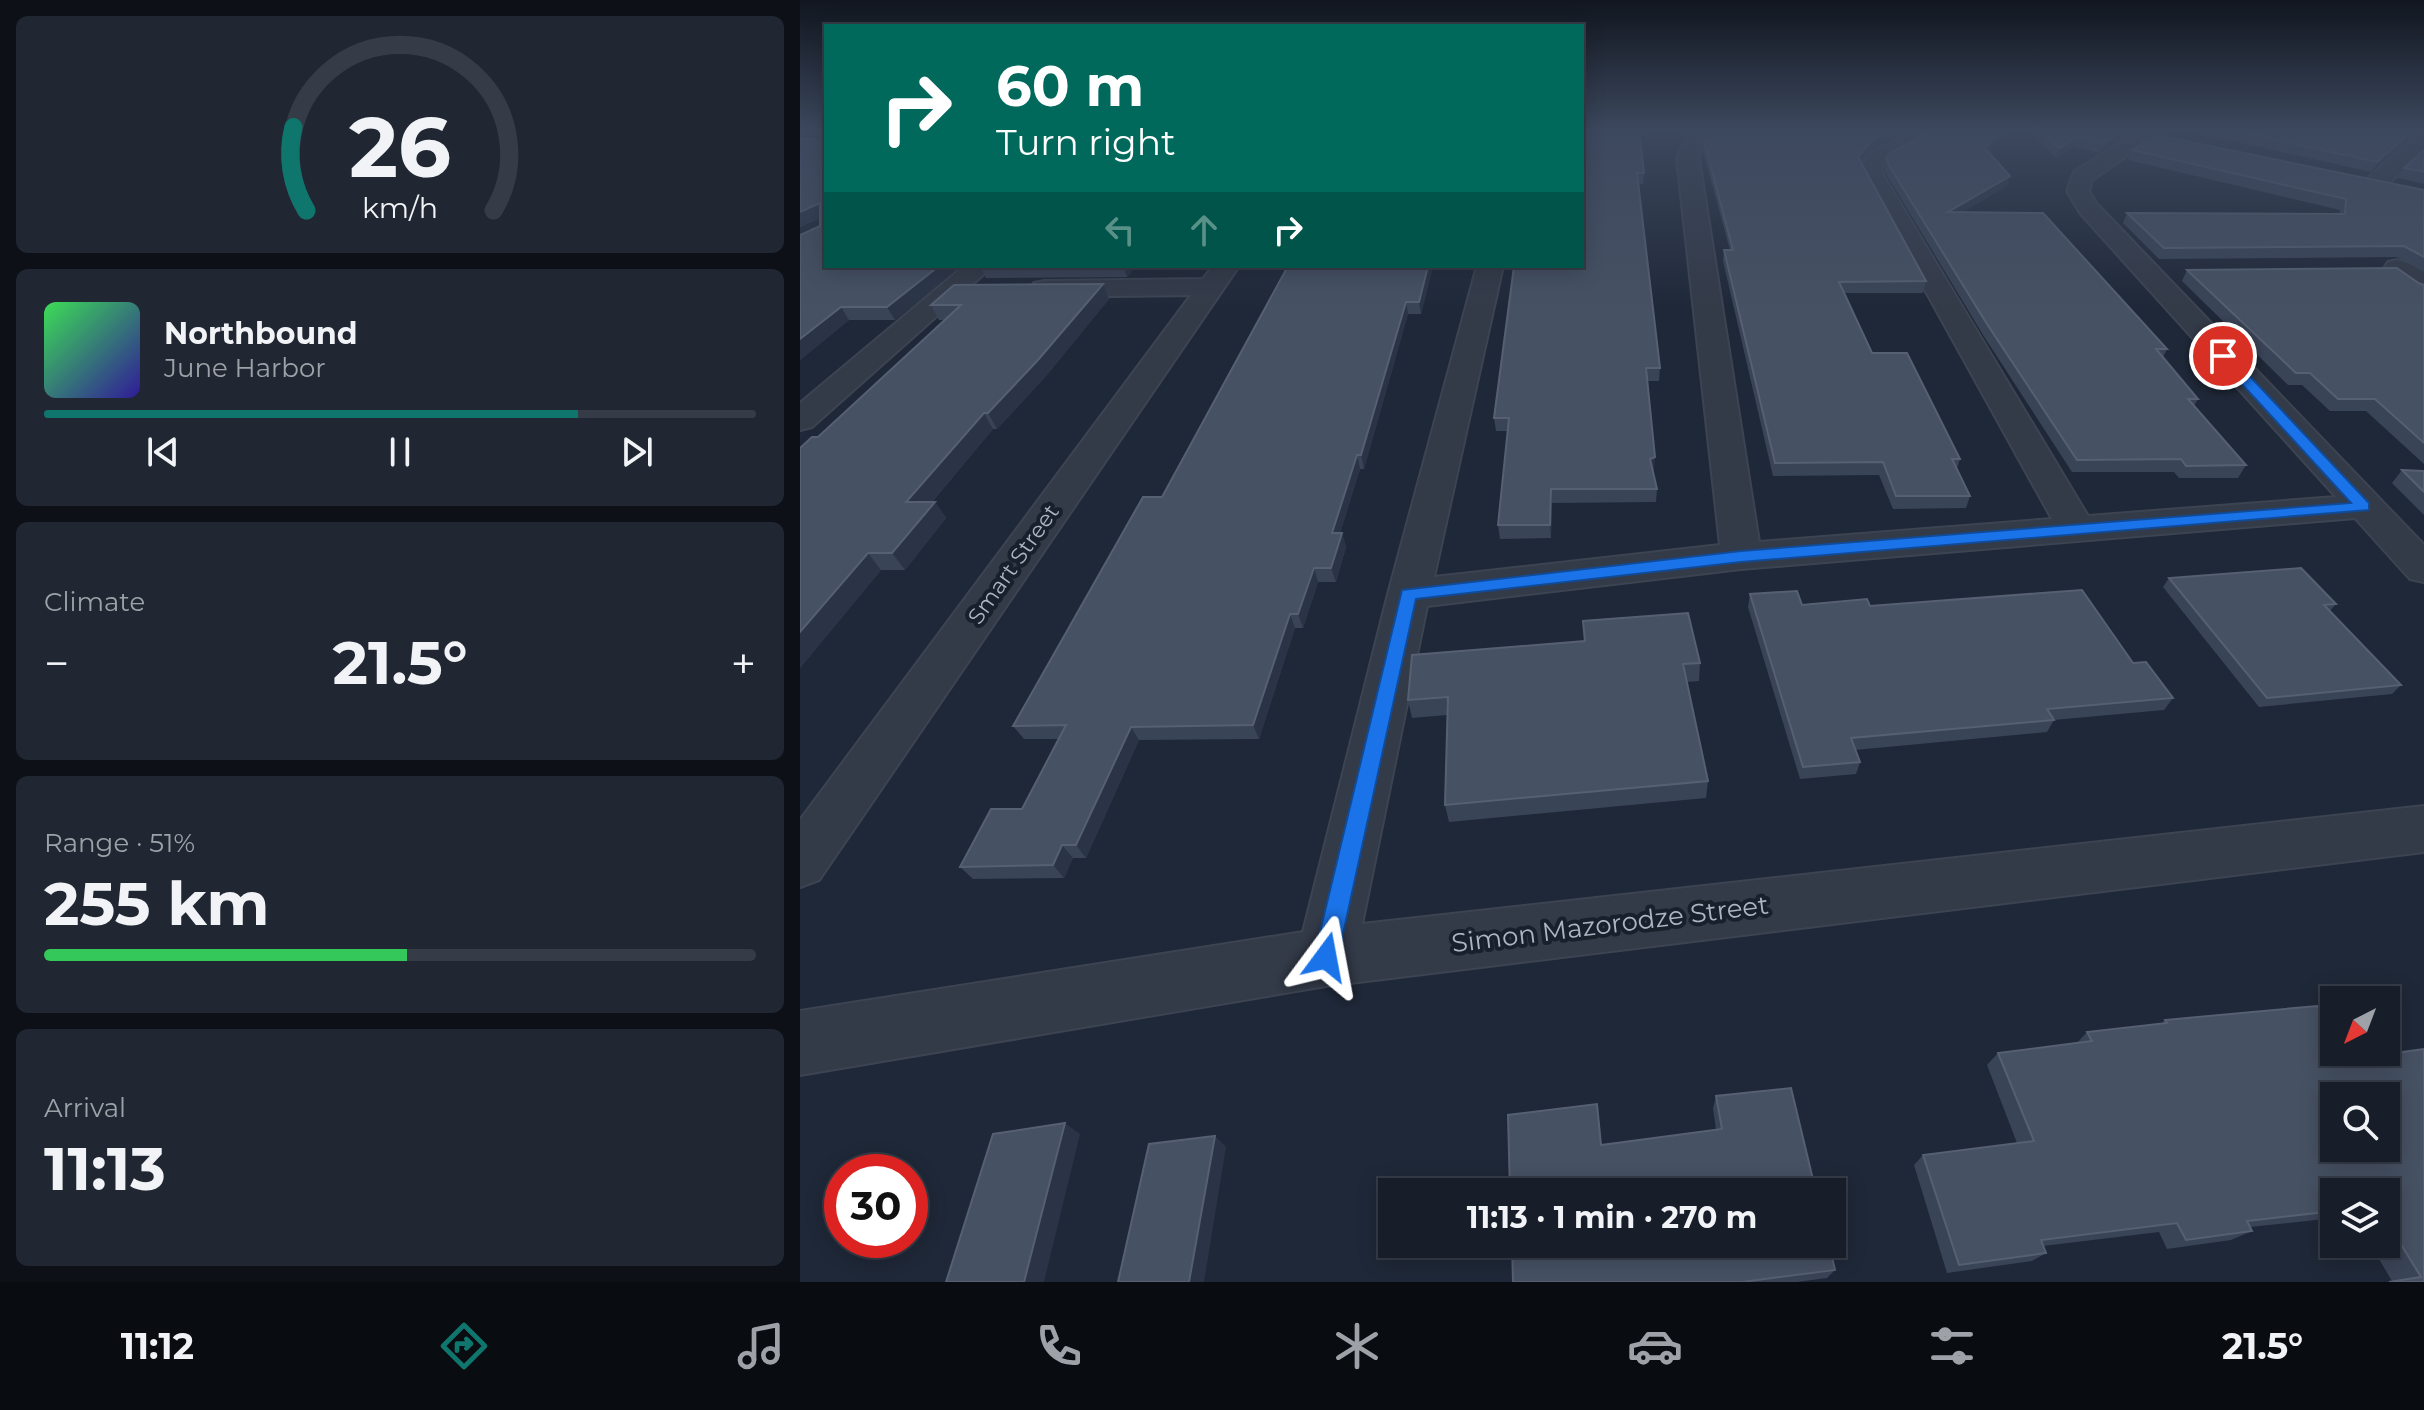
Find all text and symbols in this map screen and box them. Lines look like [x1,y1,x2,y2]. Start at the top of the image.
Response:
text: 60 m [996,52,1144,120]
icon: right [864,56,968,160]
text: 26 [349,95,451,197]
text: Turn right [996,120,1176,164]
text: km/h [362,190,438,225]
icon: left [1098,208,1142,252]
icon: ahead [1182,208,1226,252]
icon: right [1266,208,1310,252]
text: Northbound [164,315,358,352]
pin [2189,322,2257,390]
icon: arrive [2201,334,2245,378]
text: June Harbor [164,352,326,384]
icon: previous [141,430,185,474]
icon: pause [378,430,422,474]
icon: next [615,430,659,474]
street label: Smart Street [962,499,1065,629]
text: Climate [44,586,145,618]
text: 21.5° [332,626,468,699]
text: − [44,636,69,690]
text: + [731,636,756,690]
text: Range · 51% [44,827,195,859]
text: 255 km [44,867,270,940]
street label: Simon Mazorodze Street [1450,889,1770,959]
position arrow [1284,915,1368,999]
north arrow [2320,986,2400,1066]
map controls [2320,986,2400,1258]
button: search [2320,1082,2400,1162]
text: Arrival [44,1092,126,1124]
text: 11:13 [44,1132,166,1205]
speed limit sign: 30 [824,1154,928,1258]
button: layers [2320,1178,2400,1258]
text: 11:13 · 1 min · 270 m [1467,1199,1757,1236]
icon: directions [436,1318,492,1374]
icon: music [733,1318,789,1374]
icon: phone [1031,1318,1087,1374]
icon: climate [1329,1318,1385,1374]
icon: car [1627,1318,1683,1374]
icon: filters [1924,1318,1980,1374]
text: 11:12 [121,1324,194,1368]
text: 21.5° [2222,1324,2303,1368]

